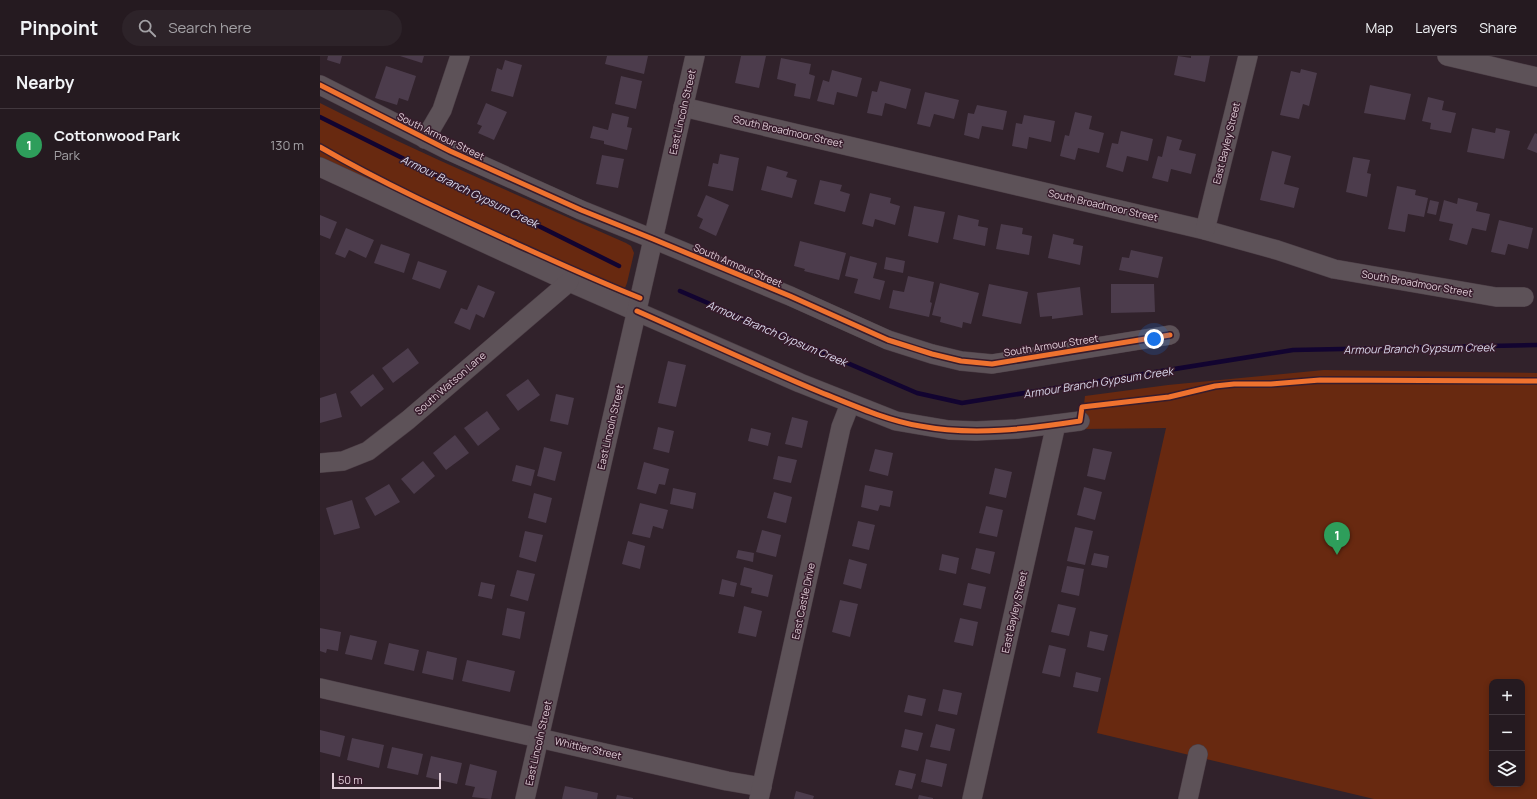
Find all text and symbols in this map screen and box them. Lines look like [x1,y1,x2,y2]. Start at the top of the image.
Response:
search box [122,10,402,46]
text: Pinpoint [20,15,98,41]
icon: search [136,17,158,39]
text: Search here [168,17,252,38]
text: Map [1365,18,1393,37]
text: Layers [1415,18,1457,37]
text: Share [1479,18,1517,37]
street label: East Lincoln Street [665,68,699,156]
text: Nearby [16,71,74,94]
street label: East Bayley Street [1209,101,1243,185]
street label: South Armour Street [395,109,487,163]
street label: South Broadmoor Street [732,112,844,150]
text: Cottonwood Park [54,125,180,146]
text: 1 [26,136,32,154]
text: 130 m [270,136,304,154]
text: Park [54,146,80,164]
water label: Armour Branch Gypsum Creek [399,151,543,232]
street label: South Broadmoor Street [1047,186,1159,224]
street label: South Armour Street [691,240,785,290]
street label: South Broadmoor Street [1361,266,1473,300]
water label: Armour Branch Gypsum Creek [704,297,851,370]
your location [1144,329,1164,349]
street label: South Armour Street [1003,331,1099,359]
water label: Armour Branch Gypsum Creek [1343,339,1496,357]
street label: South Watson Lane [411,348,489,418]
water label: Armour Branch Gypsum Creek [1022,363,1175,401]
street label: East Lincoln Street [593,383,627,471]
pin: 1 [1324,522,1350,555]
street label: East Castle Drive [788,561,818,641]
street label: East Bayley Street [998,570,1030,654]
map controls [1489,679,1525,787]
button: + [1489,679,1525,715]
street label: East Lincoln Street [521,699,555,787]
button: − [1489,715,1525,751]
street label: Whittier Street [553,734,623,762]
button: layers [1489,751,1525,787]
scale bar [332,771,441,790]
text: 50 m [338,772,363,787]

